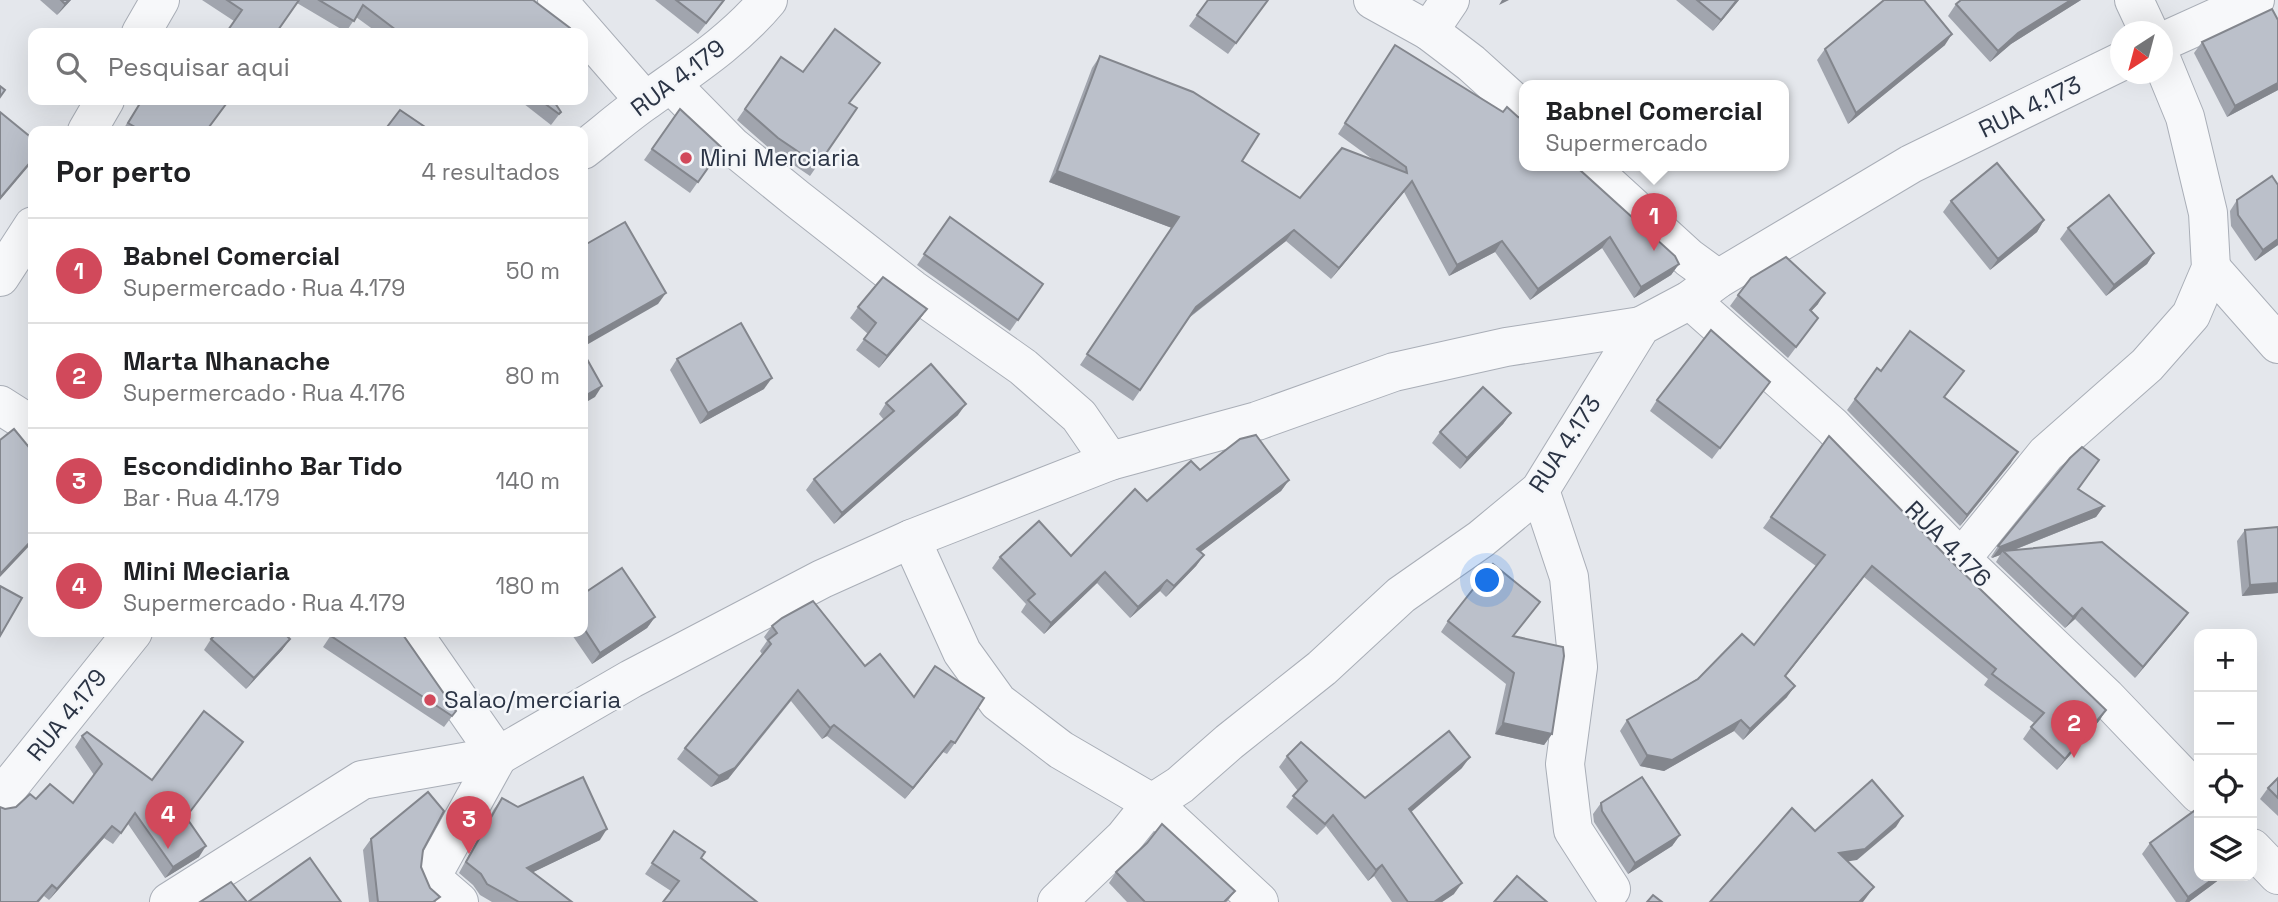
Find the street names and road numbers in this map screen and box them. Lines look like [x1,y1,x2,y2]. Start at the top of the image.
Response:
street label: RUA 4.179 [624,32,731,123]
street label: RUA 4.173 [1974,69,2086,145]
street label: RUA 4.173 [1522,389,1608,498]
street label: RUA 4.176 [1899,494,1998,593]
street label: RUA 4.179 [20,662,113,767]

